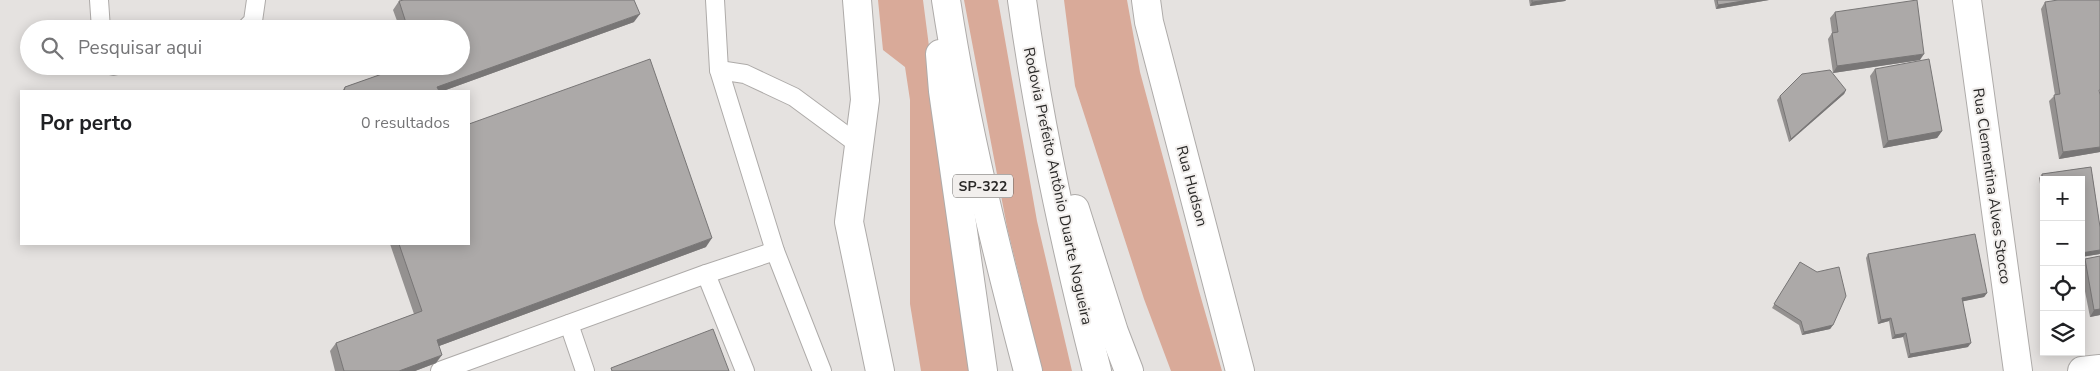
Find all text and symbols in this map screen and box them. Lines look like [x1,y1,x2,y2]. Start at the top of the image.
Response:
search box [20,20,470,75]
icon: search [38,34,66,62]
text: Pesquisar aqui [78,35,202,61]
street label: Rodovia Prefeito Antônio Duarte Nogueira [1019,45,1097,327]
street label: Rua Clementina Alves Stocco [1968,87,2016,285]
text: Por perto [40,109,132,137]
text: 0 resultados [361,112,450,134]
street label: Rua Hudson [1172,143,1212,229]
road number: SP-322 [953,175,1013,198]
map controls [2040,176,2085,356]
button: + [2040,176,2085,221]
button: − [2040,221,2085,266]
button: locate [2040,266,2085,311]
button: layers [2040,311,2085,356]

